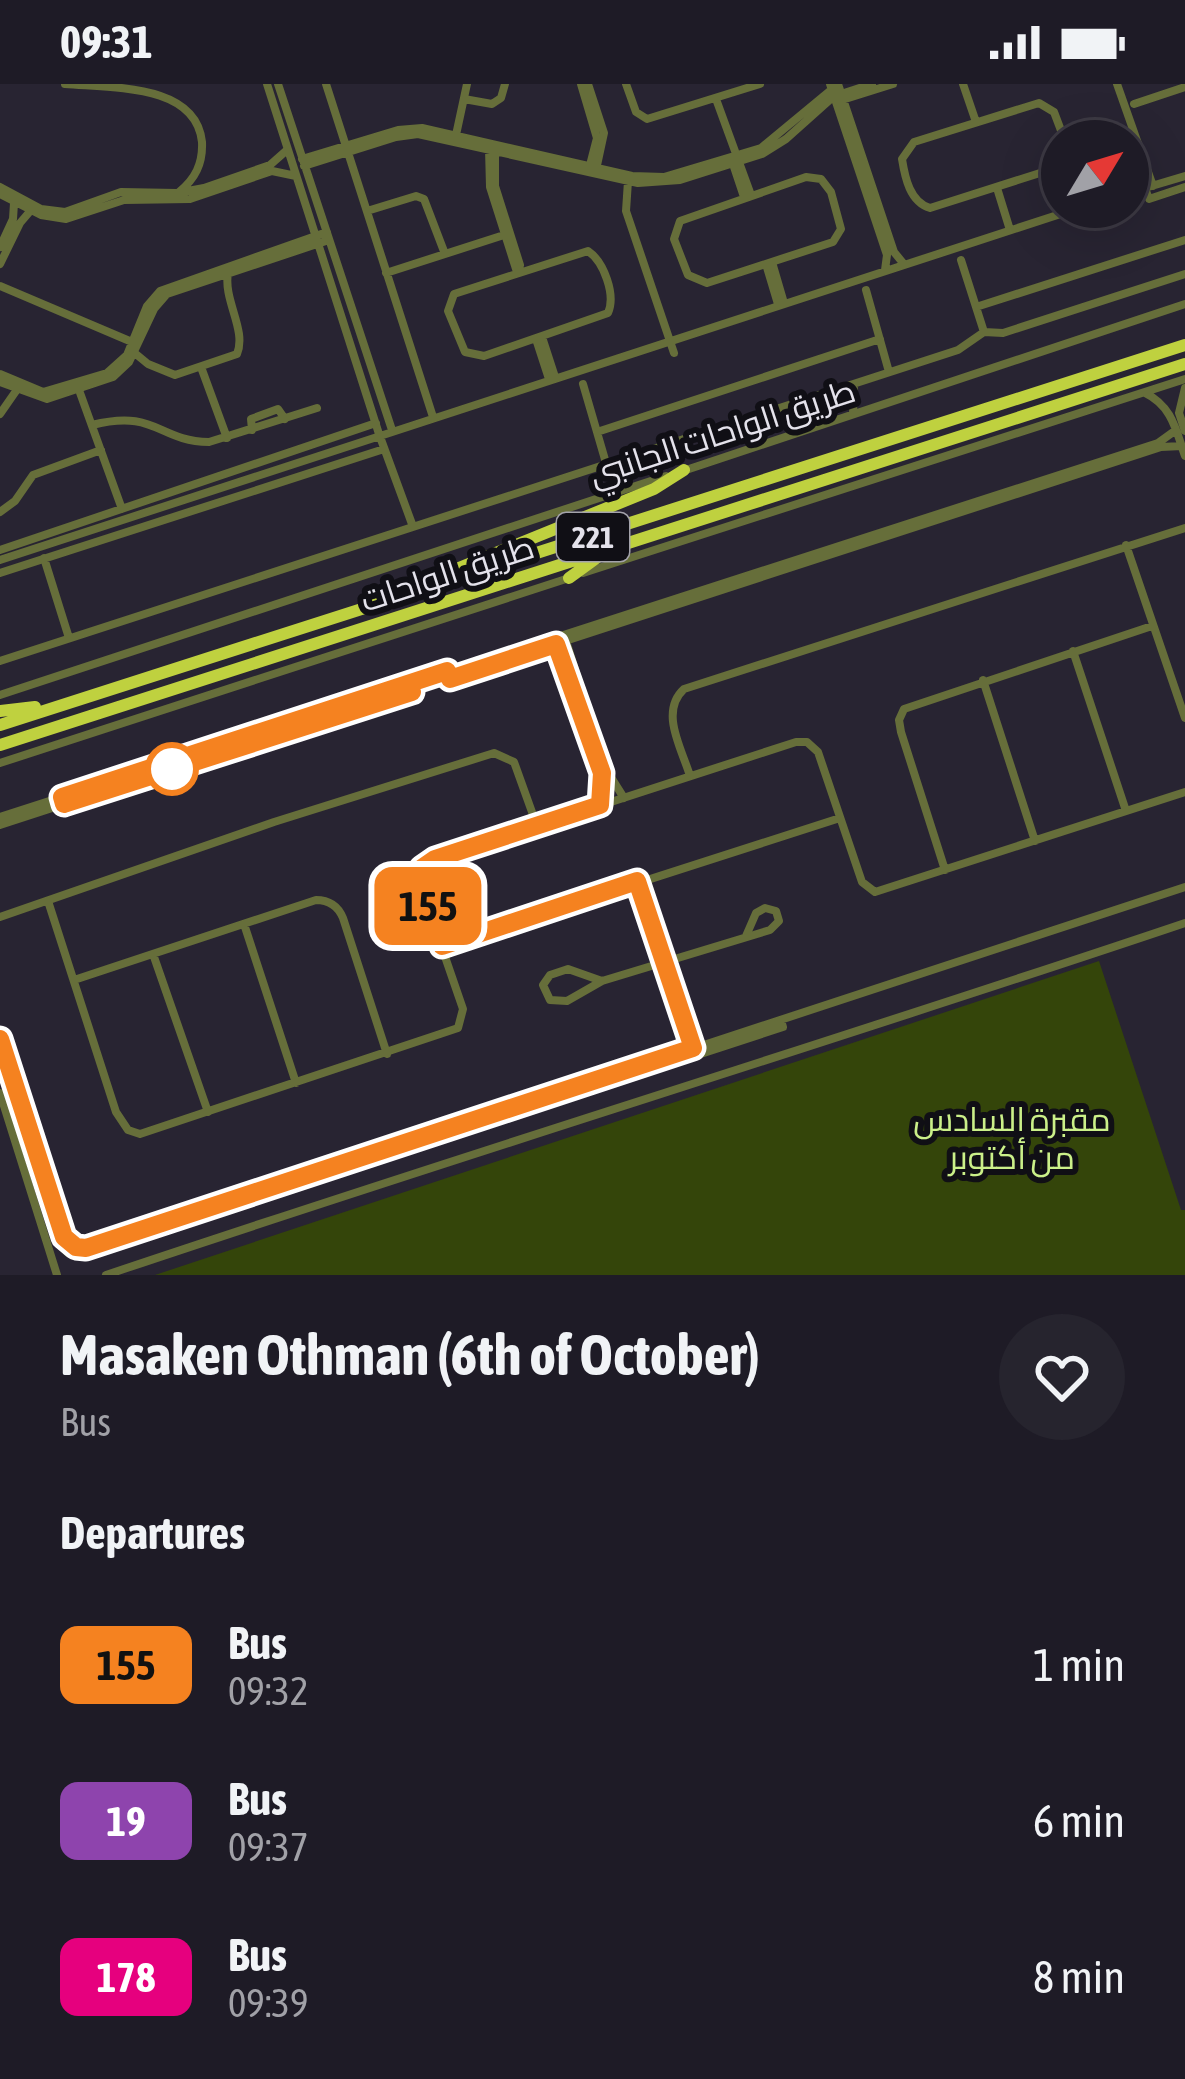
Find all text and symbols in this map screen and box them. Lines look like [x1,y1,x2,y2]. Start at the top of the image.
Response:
text: 09:31 [60,16,153,68]
north arrow [1041,120,1149,228]
map controls [1041,120,1149,228]
street label: طريق الواحات الجانبي [584,371,862,500]
road number: 221 [557,513,629,561]
street label: طريق الواحات [356,527,539,621]
unlabelled marker [147,744,197,794]
line badge: 155 [359,867,497,945]
text: 155 [398,882,458,930]
park label: مقبرة السادس من أكتوبر [913,1100,1111,1178]
button: heart [999,1314,1125,1440]
text: Masaken Othman (6th of October) [60,1322,760,1387]
text: Bus [60,1400,111,1444]
text: Departures [60,1507,245,1559]
text: Bus [228,1617,287,1669]
text: 1 min [1033,1639,1125,1691]
text: 155 [96,1641,156,1689]
text: 09:32 [228,1669,308,1713]
text: Bus [228,1773,287,1825]
text: 6 min [1033,1795,1125,1847]
text: 19 [106,1797,146,1845]
text: 09:37 [228,1825,308,1869]
text: Bus [228,1929,287,1981]
text: 8 min [1033,1951,1125,2003]
text: 178 [96,1953,156,2001]
text: 09:39 [228,1981,308,2025]

